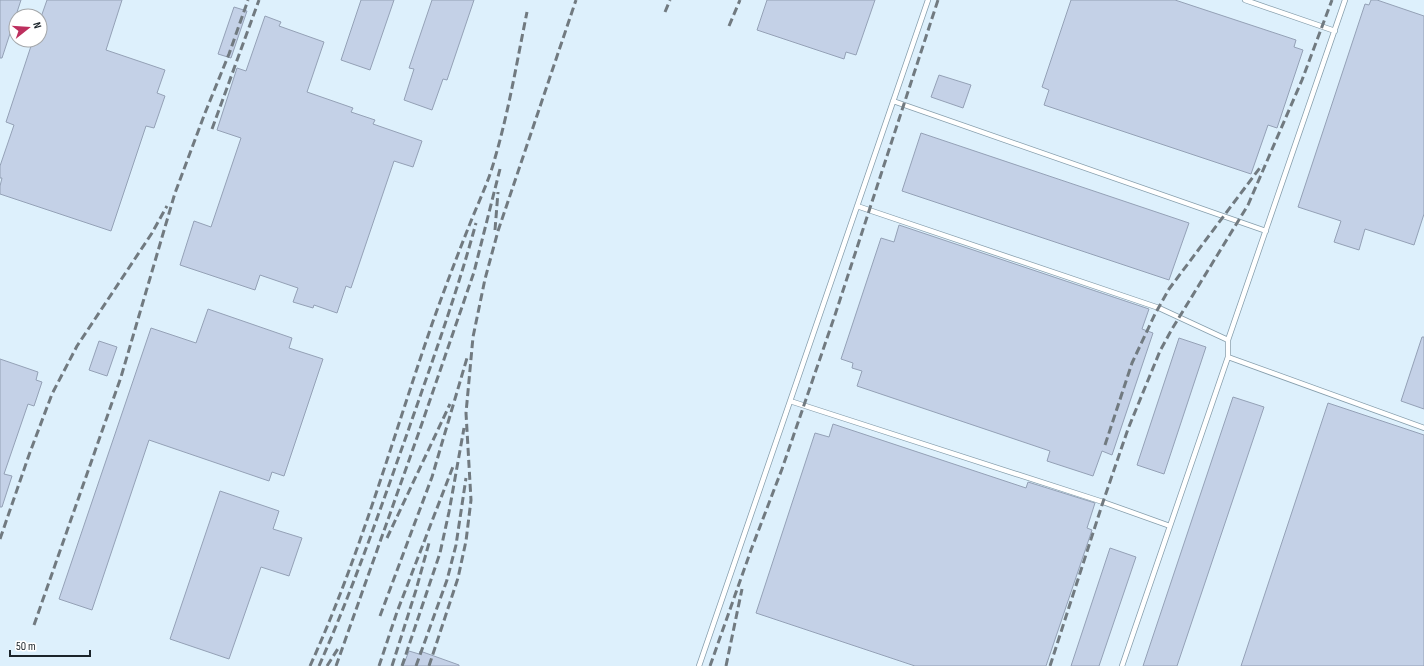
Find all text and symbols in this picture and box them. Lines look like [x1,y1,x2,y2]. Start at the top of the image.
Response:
north arrow [8,8,48,48]
text: N [30,21,44,30]
scale bar [10,632,90,658]
text: 50 m [16,639,36,654]

